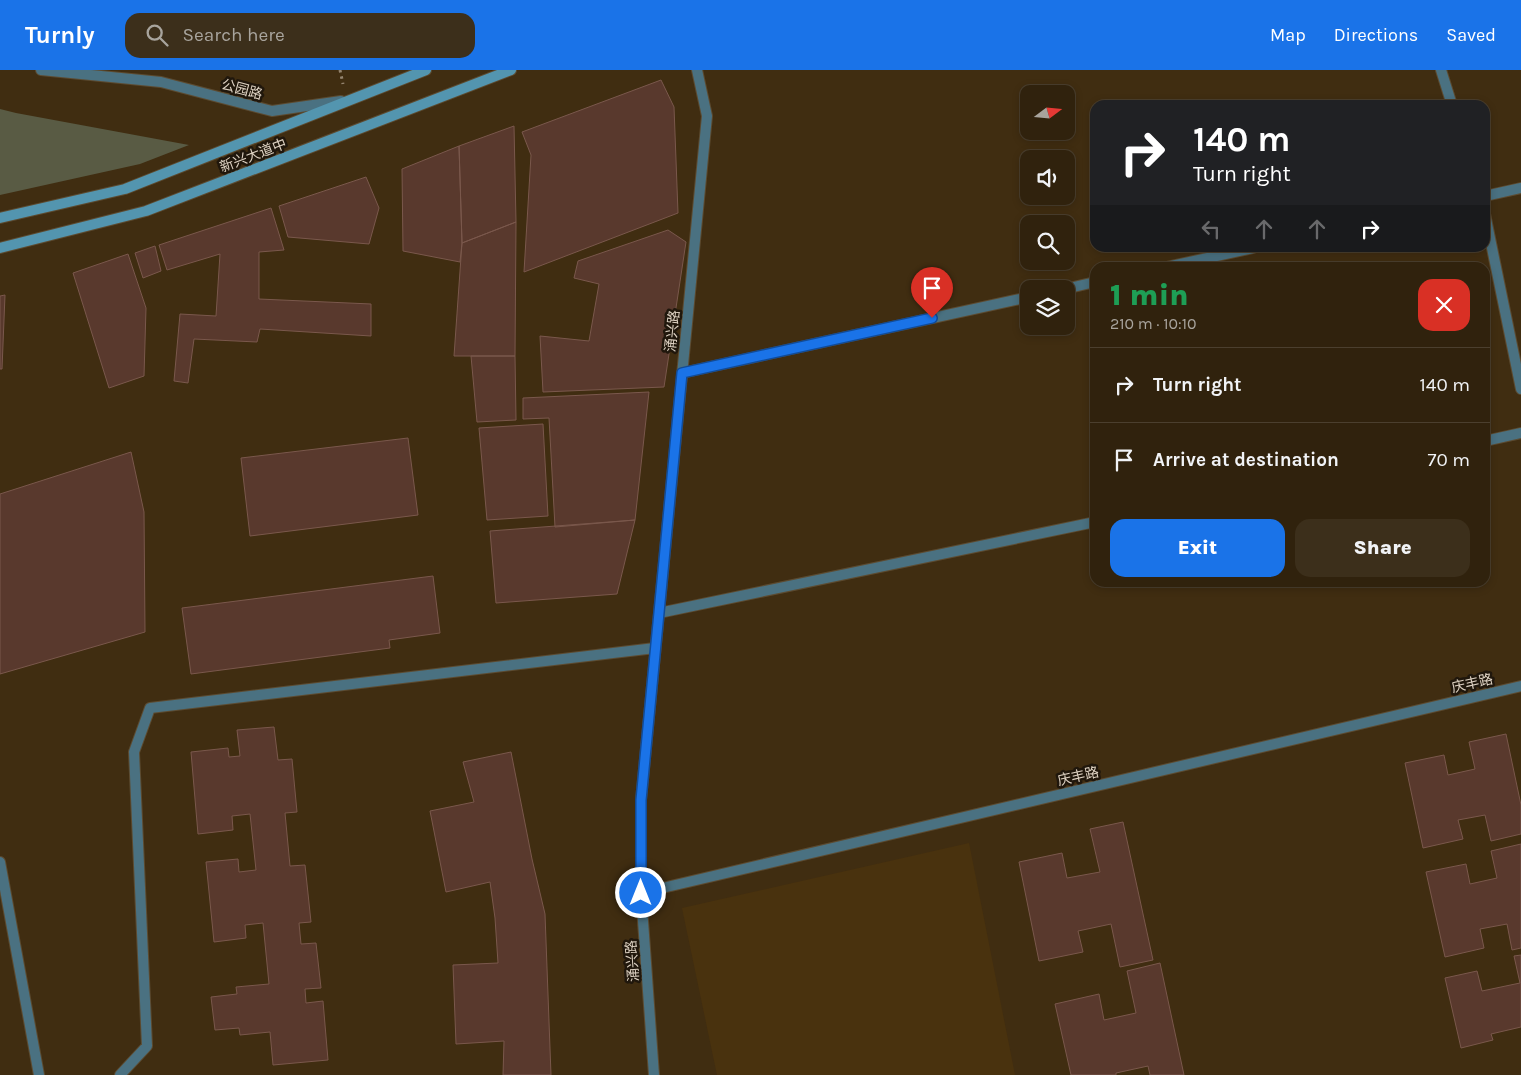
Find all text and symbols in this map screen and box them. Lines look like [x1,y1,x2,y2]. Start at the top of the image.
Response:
search box [125,13,475,58]
text: Turnly [25,21,95,49]
icon: search [143,21,171,49]
text: Search here [183,24,285,46]
text: Map [1270,24,1306,46]
text: Directions [1334,24,1418,46]
text: Saved [1446,24,1496,46]
street label: 公园路 [219,76,264,103]
north arrow [1020,85,1075,140]
map controls [1020,85,1075,335]
text: 140 m [1193,119,1291,160]
icon: right [1110,120,1175,185]
street label: 新兴大道中 [217,135,289,176]
button: sound [1020,150,1075,205]
text: Turn right [1193,161,1291,187]
button: search [1020,215,1075,270]
icon: left [1197,215,1225,243]
icon: ahead [1250,215,1278,243]
icon: ahead [1303,215,1331,243]
icon: right [1356,215,1384,243]
pin [911,267,953,318]
icon: arrive [918,274,946,302]
text: 1 min [1110,277,1189,313]
button: close [1418,279,1470,331]
button: layers [1020,280,1075,335]
street label: 涌兴路 [662,309,683,353]
text: 210 m · 10:10 [1110,314,1197,333]
icon: right [1110,371,1138,399]
text: Turn right [1153,374,1242,396]
text: 140 m [1420,374,1470,396]
icon: arrive [1110,446,1138,474]
text: Arrive at destination [1153,449,1339,471]
text: 70 m [1428,449,1470,471]
button: Exit [1110,519,1285,577]
button: Share [1295,519,1470,577]
street label: 庆丰路 [1450,670,1494,696]
street label: 庆丰路 [1056,763,1100,789]
position arrow [614,866,666,918]
street label: 涌兴路 [623,939,642,983]

